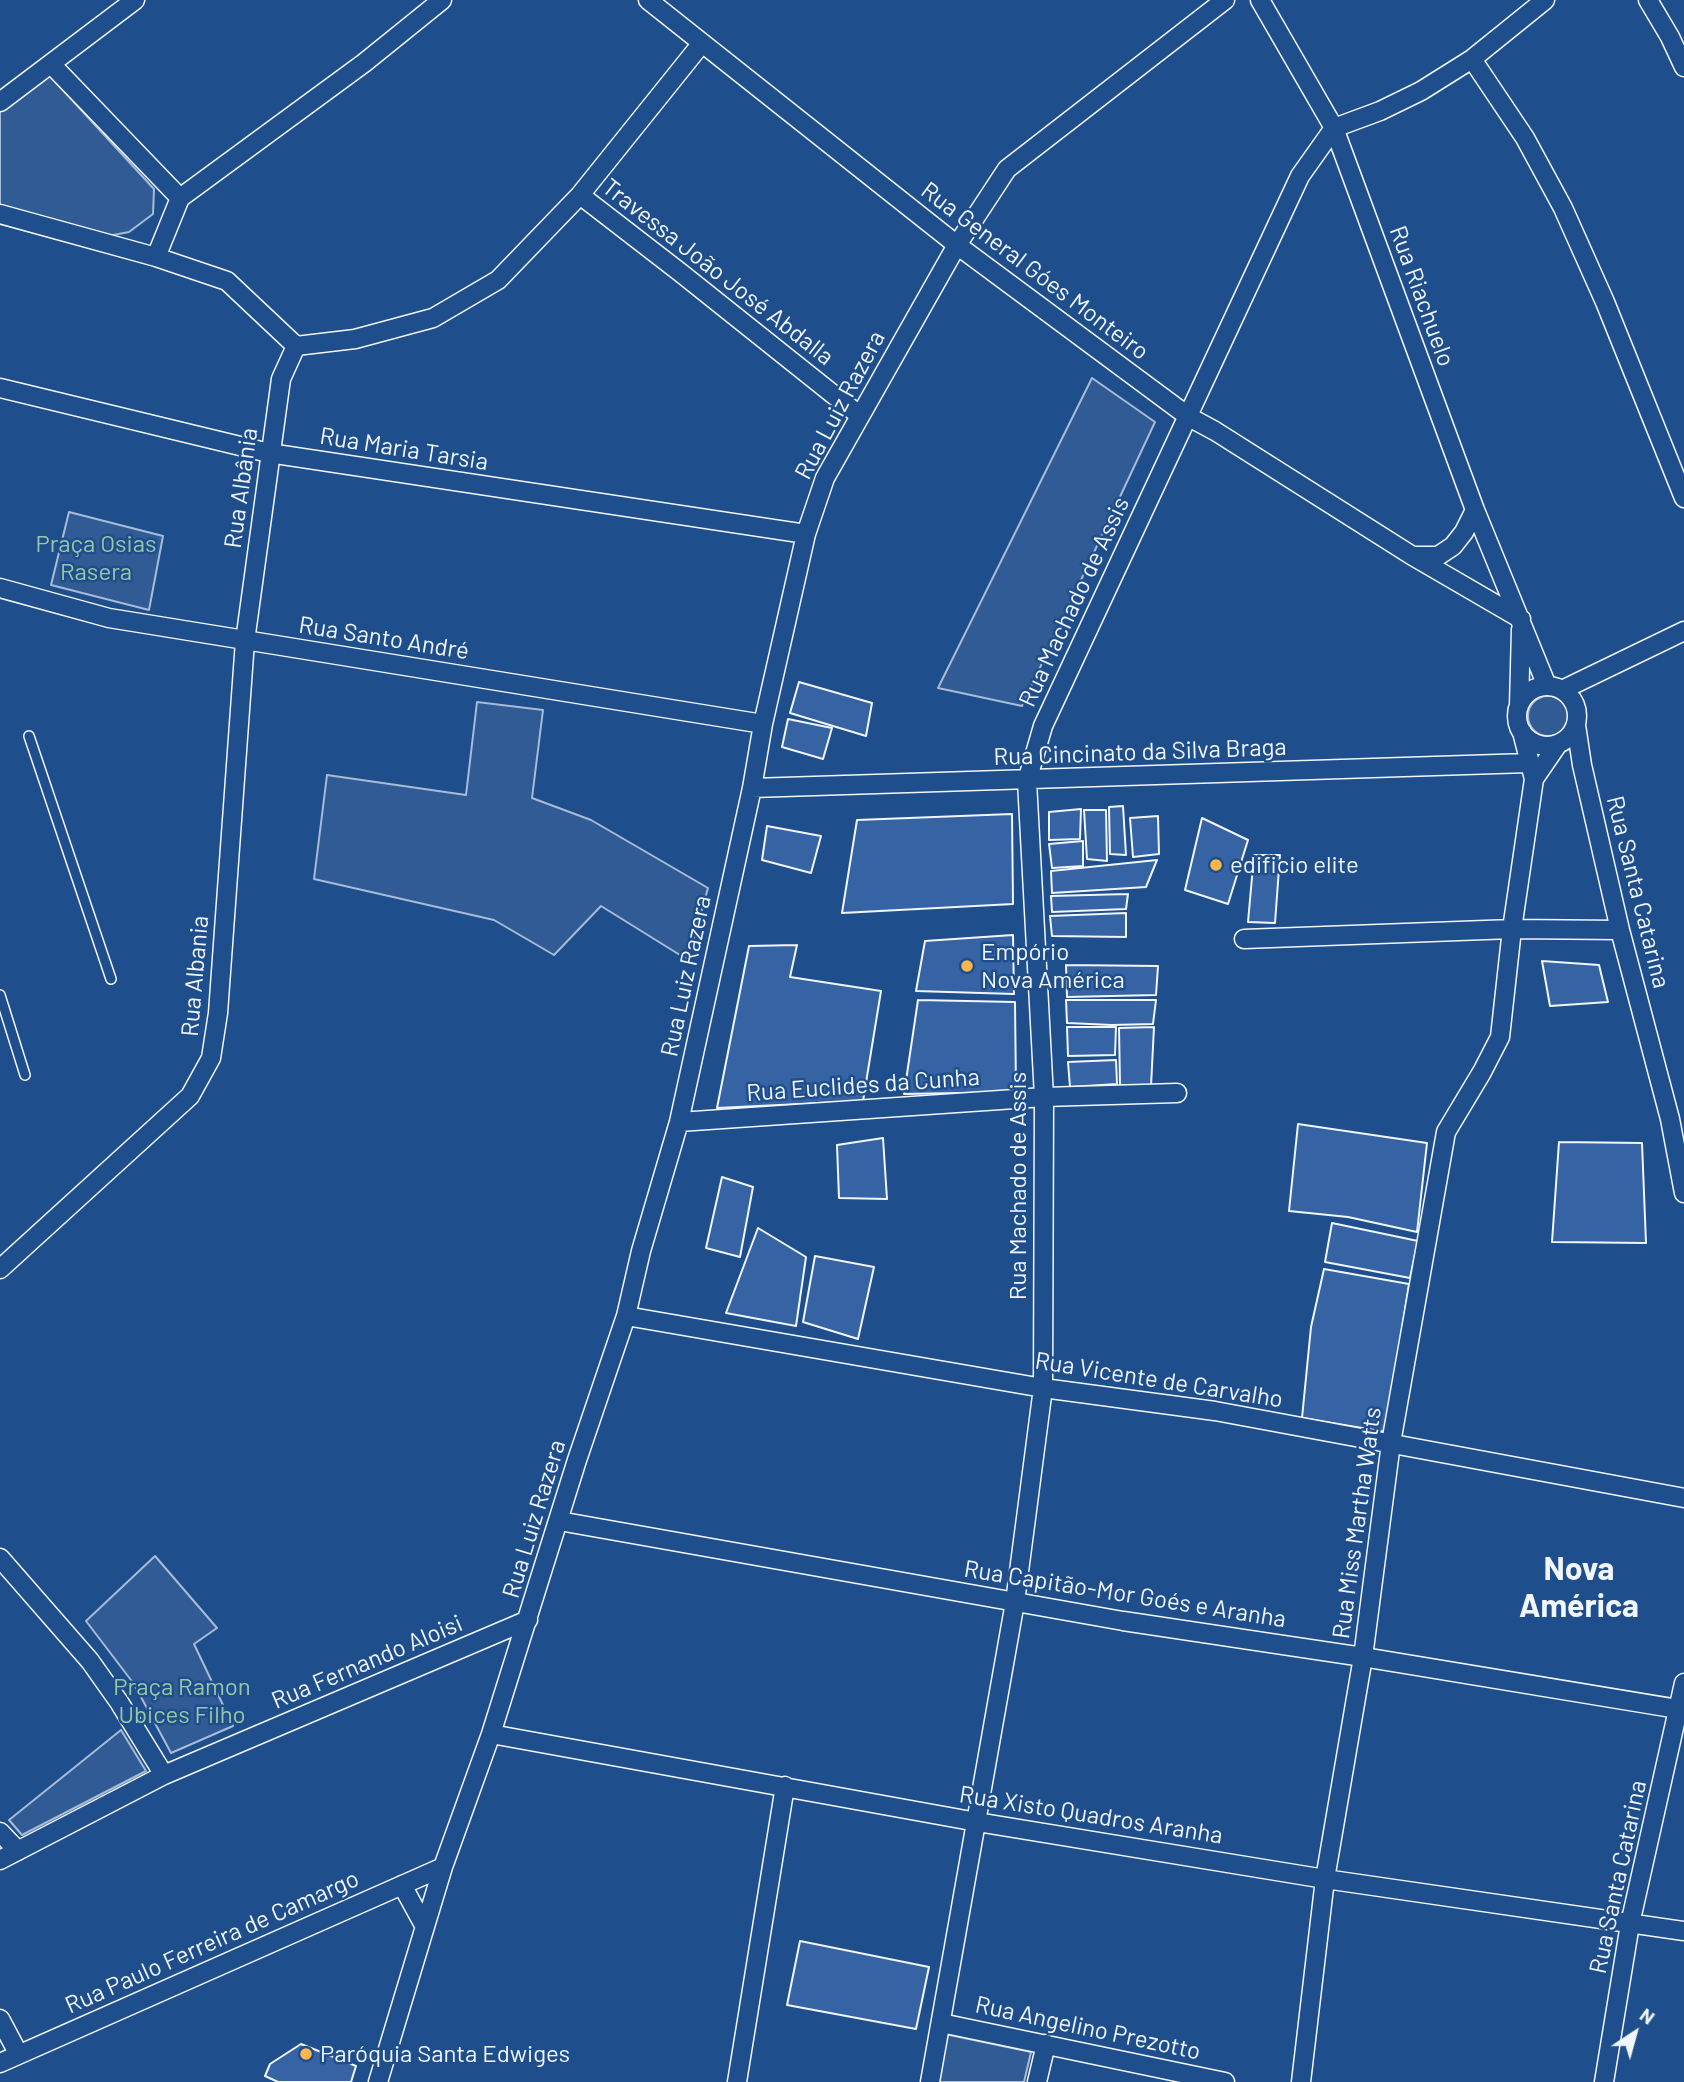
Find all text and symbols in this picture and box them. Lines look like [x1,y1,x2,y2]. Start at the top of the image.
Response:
street label: Travessa João José Abdalla [597,173,839,371]
street label: Rua General Góes Monteiro [915,176,1155,366]
street label: Rua Riachuelo [1383,222,1461,370]
street label: Rua Luiz Razera [789,326,891,484]
street label: Rua Maria Tarsia [318,421,490,477]
street label: Rua Albânia [218,426,264,550]
street label: Rua Machado de Assis [1013,492,1135,712]
park label: Praça Osias Rasera [35,530,157,586]
street label: Rua Santo André [297,610,471,666]
street label: Rua Cincinato da Silva Braga [993,732,1287,772]
street label: Rua Santa Catarina [1600,793,1676,991]
place label: edificio elite [1230,851,1359,879]
marker: edificio elite [1208,857,1224,873]
street label: Rua Luiz Razera [655,893,717,1059]
street label: Rua Albania [175,914,215,1038]
place label: Empório Nova América [981,938,1125,994]
marker: Empório Nova América [959,958,975,974]
street label: Rua Euclides da Cunha [745,1062,981,1108]
street label: Rua Machado de Assis [1004,1072,1032,1300]
street label: Rua Vicente de Carvalho [1033,1346,1285,1414]
street label: Rua Miss Martha Watts [1326,1405,1388,1641]
street label: Rua Luiz Razera [496,1436,572,1602]
district label: Nova América [1519,1550,1639,1625]
street label: Rua Capitão-Mor Goés e Aranha [962,1554,1288,1634]
street label: Rua Fernando Aloisi [267,1609,467,1715]
park label: Praça Ramon Ubices Filho [113,1673,251,1729]
street label: Rua Santa Catarina [1583,1778,1653,1976]
street label: Rua Xisto Quadros Aranha [957,1780,1225,1850]
street label: Rua Paulo Ferreira de Camargo [61,1864,363,2020]
street label: Rua Angelino Prezotto [973,1990,1203,2066]
north arrow [1600,1998,1670,2068]
text: N [1636,2003,1660,2029]
place label: Paróquia Santa Edwiges [320,2040,570,2068]
marker: Paróquia Santa Edwiges [298,2046,314,2062]

